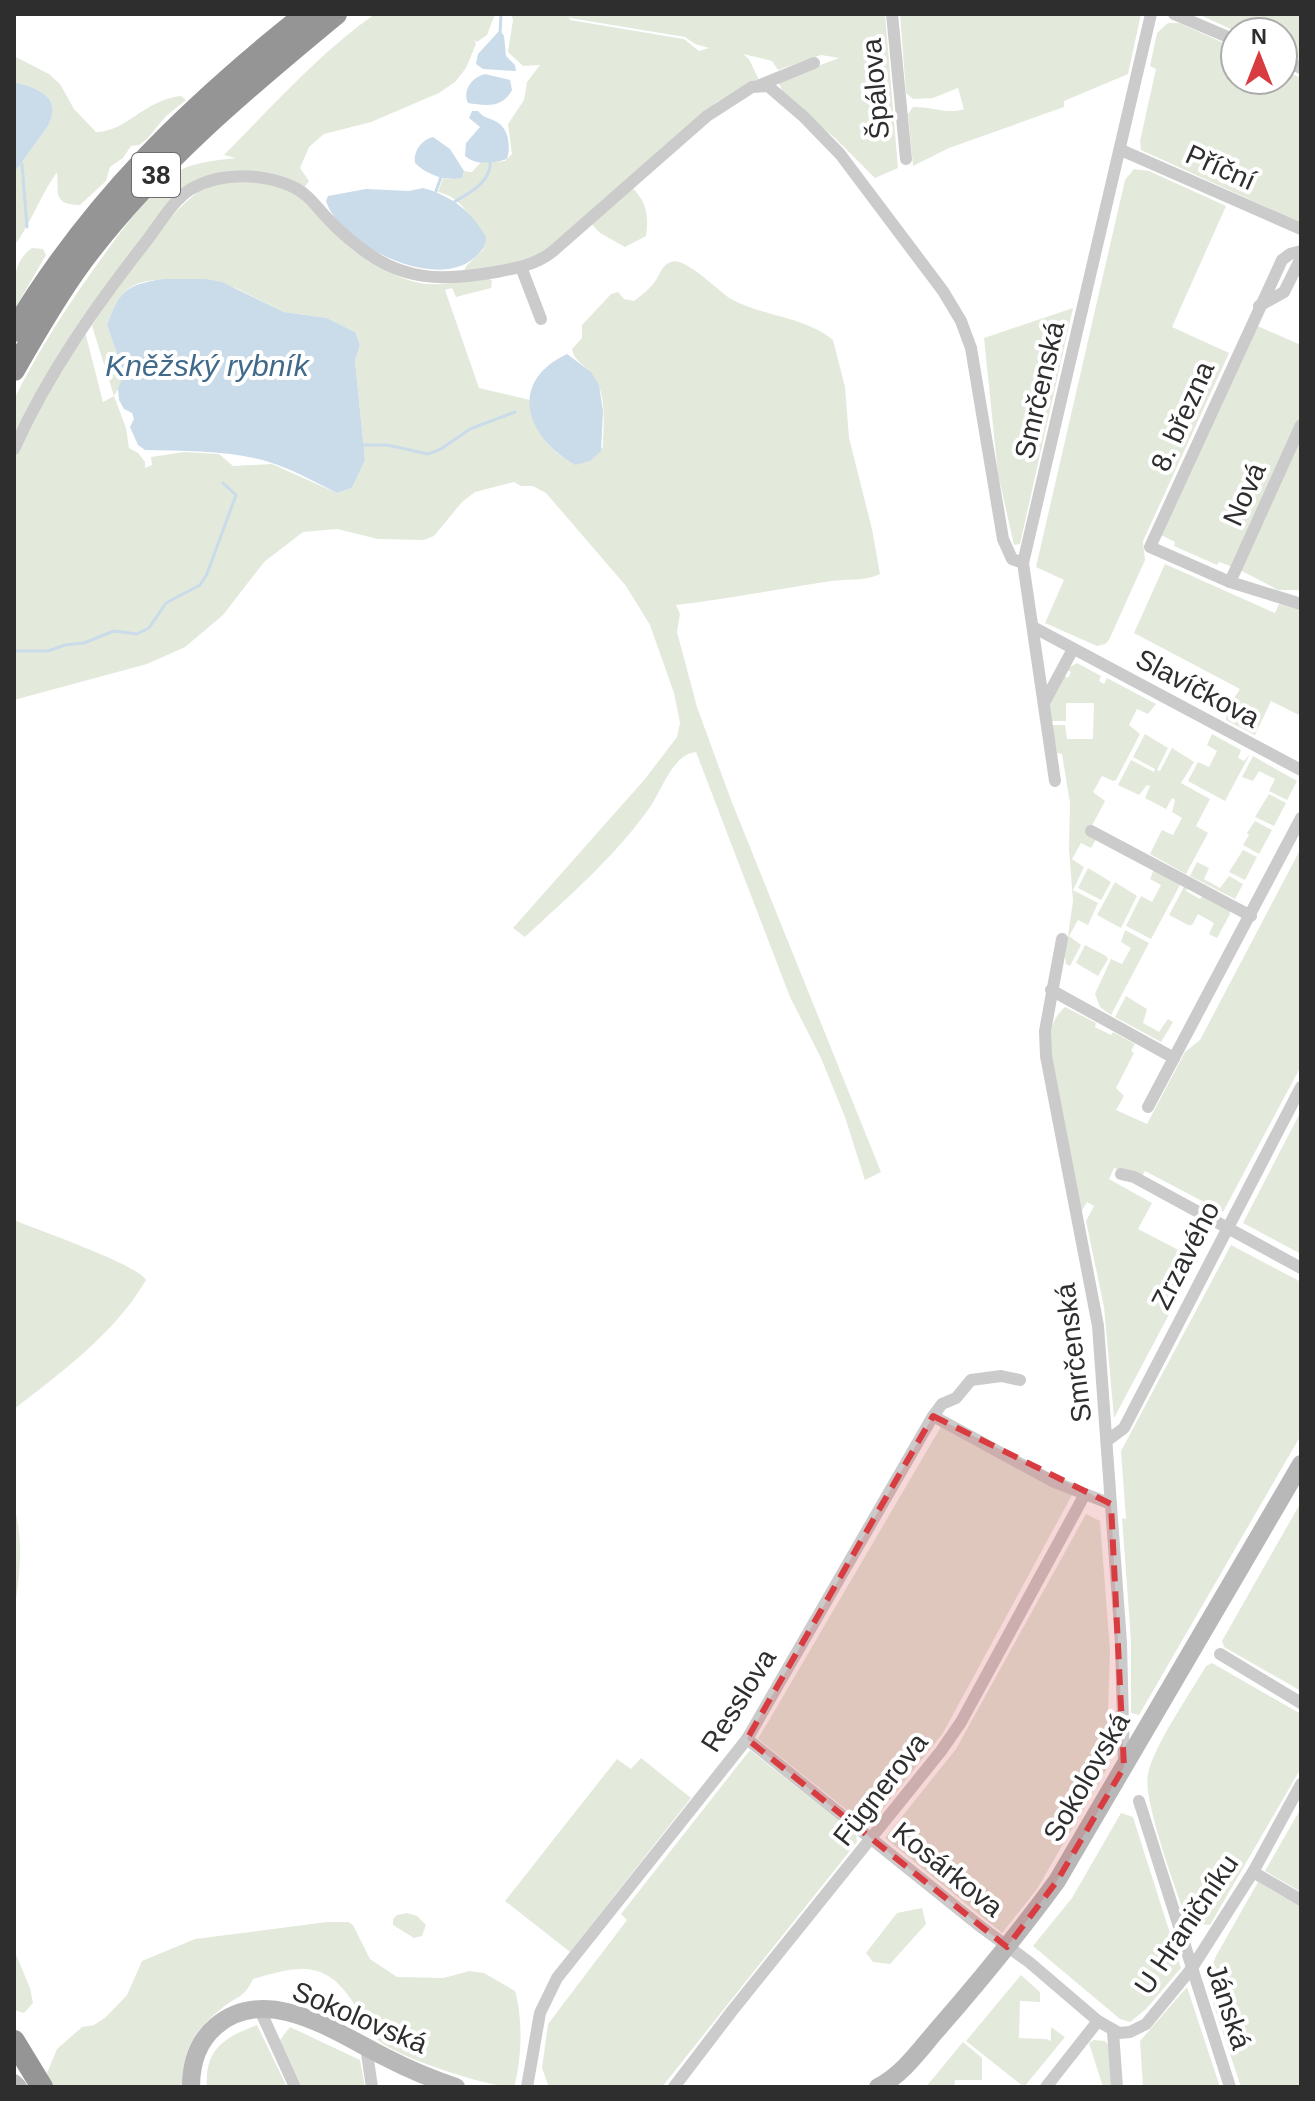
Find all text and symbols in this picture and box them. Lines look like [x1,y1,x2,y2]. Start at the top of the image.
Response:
north arrow [1219,16,1299,96]
text: N [1251,24,1267,49]
street label: Špálova [856,37,895,141]
street label: Příční [1181,138,1261,197]
road number: 38 [132,153,180,197]
street label: Smrčenská [1009,318,1070,462]
water label: Kněžský rybník [105,349,311,382]
street label: 8. března [1145,356,1221,476]
street label: Nová [1217,458,1272,530]
street label: Slavíčkova [1131,643,1265,734]
street label: Zrzavého [1145,1196,1226,1314]
street label: Smrčenská [1050,1281,1097,1424]
street label: Resslova [695,1643,782,1757]
street label: Sokolovská [1037,1707,1136,1847]
street label: Fügnerova [827,1727,934,1852]
street label: Kosárkova [887,1816,1009,1923]
street label: U Hraničníku [1128,1849,1245,2000]
street label: Jánská [1200,1959,1257,2054]
street label: Sokolovská [288,1975,432,2060]

